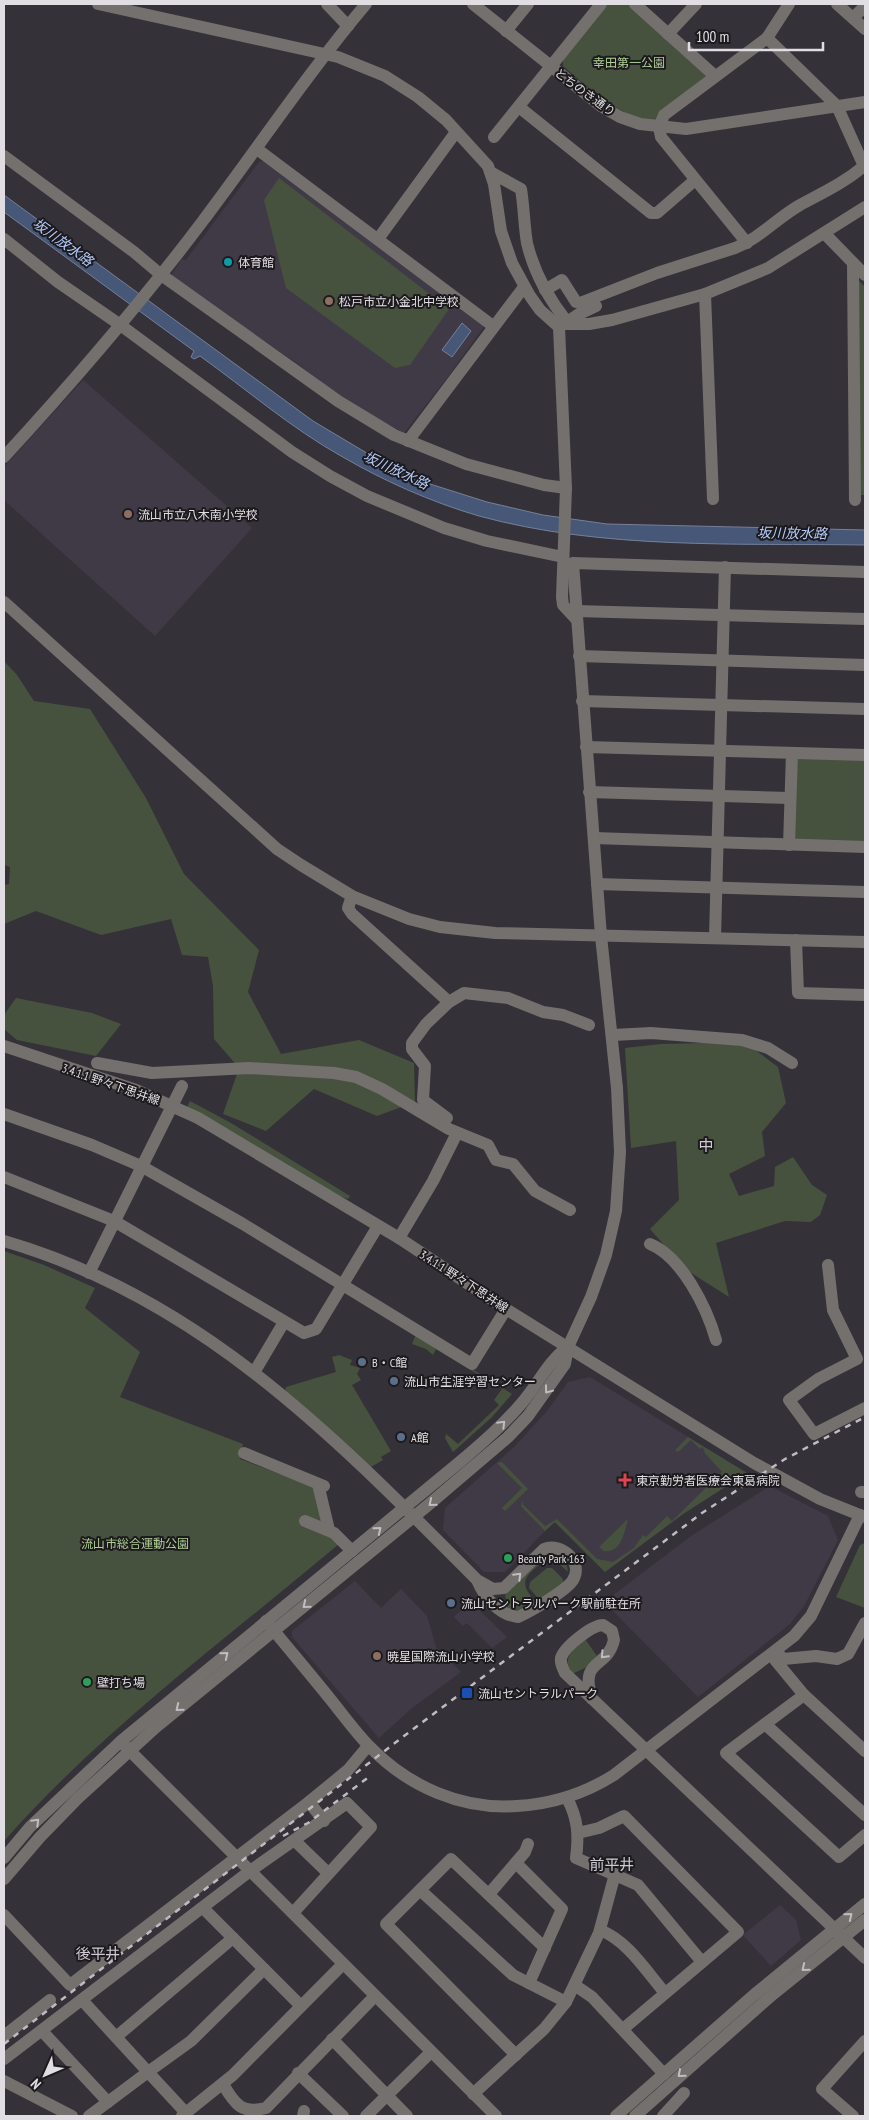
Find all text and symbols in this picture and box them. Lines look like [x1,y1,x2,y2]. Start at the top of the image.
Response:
scale bar [689,20,823,52]
text: 100 m [696,27,729,46]
park label: 幸田第一公園 [593,55,665,70]
street label: とちのき通り [552,65,618,119]
water label: 坂川放水路 [29,214,97,270]
place label: 体育館 [238,255,274,270]
marker: 体育館 [222,256,234,268]
place label: 松戸市立小金北中学校 [339,294,459,309]
marker: 松戸市立小金北中学校 [323,295,335,307]
water label: 坂川放水路 [360,447,432,493]
place label: 流山市立八木南小学校 [138,507,258,522]
marker: 流山市立八木南小学校 [122,508,134,520]
water label: 坂川放水路 [757,523,828,543]
street label: 3.4.1.1 野々下思井線 [60,1060,162,1108]
district label: 中 [698,1136,714,1155]
street label: 3.4.1.1 野々下思井線 [417,1247,511,1315]
place label: B・C館 [372,1355,407,1370]
marker: B・C館 [356,1356,368,1368]
place label: 流山市生涯学習センター [404,1374,536,1389]
marker: 流山市生涯学習センター [388,1375,400,1387]
one-way arrow [545,1384,554,1394]
one-way arrow [496,1421,505,1430]
place label: A館 [411,1430,429,1445]
marker: A館 [395,1431,407,1443]
marker: 東京勤労者医療会東葛病院 [618,1473,632,1487]
place label: 東京勤労者医療会東葛病院 [636,1473,780,1488]
one-way arrow [428,1497,437,1506]
one-way arrow [372,1527,381,1535]
park label: 流山市総合運動公園 [81,1536,189,1551]
place label: Beauty Park 163 [518,1551,585,1566]
marker: Beauty Park 163 [502,1552,514,1564]
one-way arrow [512,1572,521,1581]
place label: 流山セントラルパーク駅前駐在所 [461,1596,641,1611]
marker: 流山セントラルパーク駅前駐在所 [445,1597,457,1609]
one-way arrow [302,1600,311,1609]
place label: 暁星国際流山小学校 [387,1649,495,1664]
marker: 暁星国際流山小学校 [371,1650,383,1662]
one-way arrow [601,1650,610,1659]
one-way arrow [219,1652,228,1660]
place label: 壁打ち場 [97,1675,145,1690]
marker: 壁打ち場 [81,1676,93,1688]
marker: 流山セントラルパーク [460,1686,474,1700]
place label: 流山セントラルパーク [478,1686,598,1701]
one-way arrow [176,1702,185,1711]
one-way arrow [31,1819,40,1828]
district label: 前平井 [589,1855,635,1874]
one-way arrow [844,1913,853,1922]
district label: 後平井 [75,1944,121,1963]
one-way arrow [802,1963,811,1971]
north arrow [20,2050,70,2100]
one-way arrow [678,2068,687,2077]
text: N [27,2075,45,2093]

